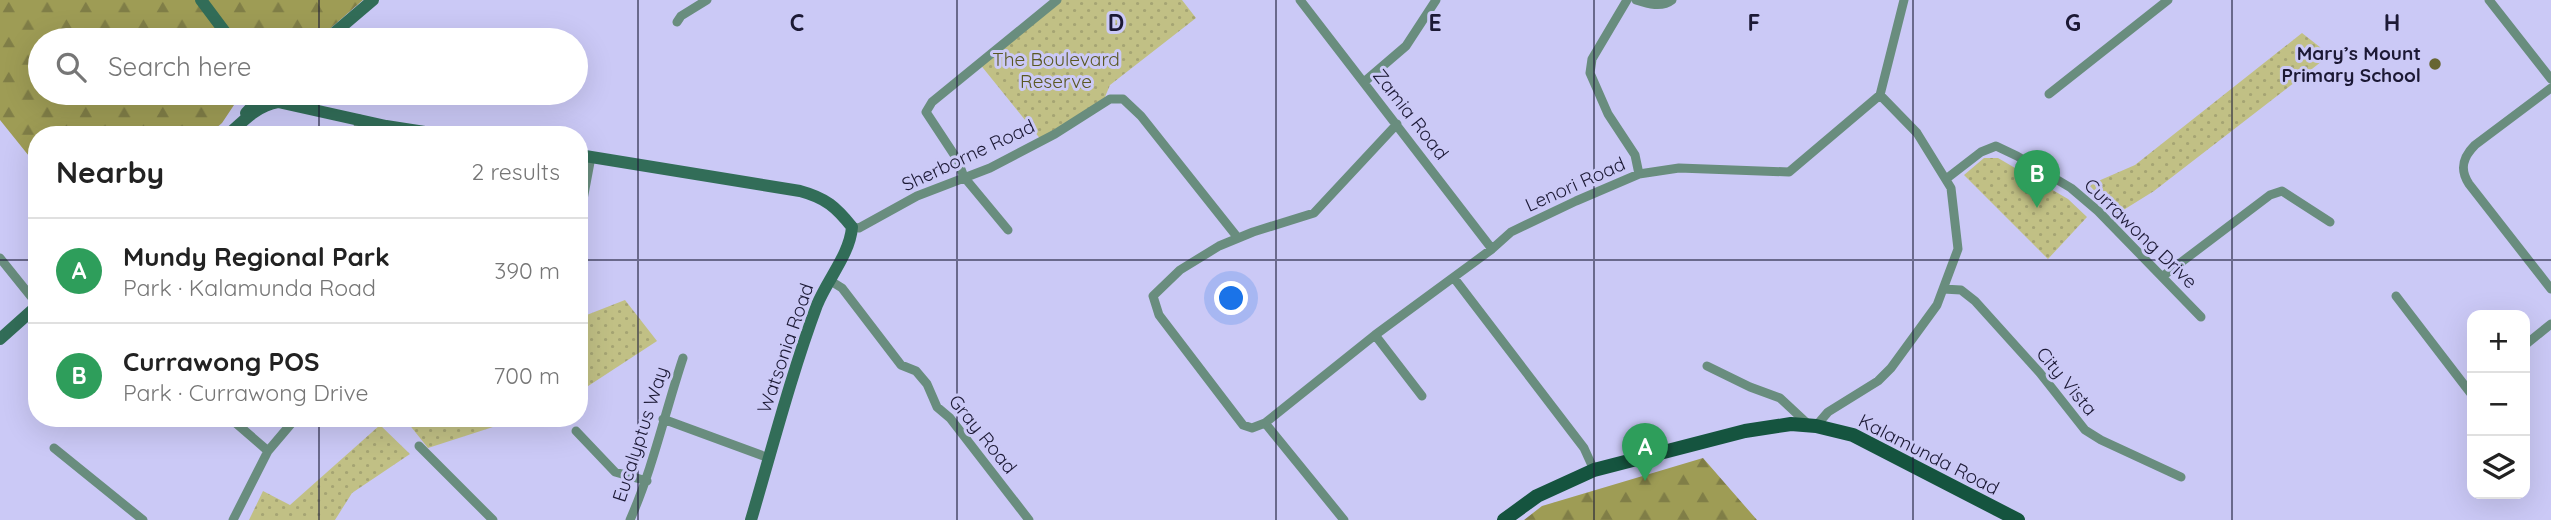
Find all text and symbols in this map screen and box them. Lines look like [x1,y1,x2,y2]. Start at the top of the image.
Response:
text: C [790,8,804,37]
text: D [1108,8,1124,37]
text: E [1428,8,1442,37]
text: F [1748,8,1760,37]
text: G [2065,8,2081,37]
text: H [2384,8,2400,37]
search box [28,28,588,105]
place label: Mary’s Mount Primary School [2281,41,2421,87]
park label: The Boulevard Reserve [992,47,1120,93]
icon: search [52,48,90,86]
text: Search here [108,50,252,83]
marker: Mary’s Mount Primary School [2427,56,2443,72]
street label: Zamia Road [1368,64,1454,164]
street label: Sherborne Road [898,114,1038,196]
pin: B [2014,150,2060,208]
street label: Lenori Road [1521,151,1629,217]
text: Nearby [56,153,164,191]
text: 2 results [471,157,560,186]
street label: Currawong Drive [2079,173,2203,293]
text: Mundy Regional Park [123,240,390,273]
text: A [72,256,86,285]
text: 390 m [494,256,560,285]
text: Park · Kalamunda Road [123,273,376,302]
street label: Watsonia Road [752,280,818,416]
your location [1214,281,1248,315]
map controls [2467,310,2530,499]
button: + [2467,310,2530,373]
street label: City Vista [2031,342,2103,420]
text: Currawong POS [123,345,319,378]
text: B [71,361,87,390]
text: 700 m [494,361,560,390]
street label: Eucalyptus Way [607,363,673,505]
button: − [2467,373,2530,436]
text: Park · Currawong Drive [123,378,369,407]
street label: Gray Road [944,390,1022,478]
street label: Kalamunda Road [1855,408,2003,500]
pin: A [1622,423,1668,481]
button: layers [2467,436,2530,499]

